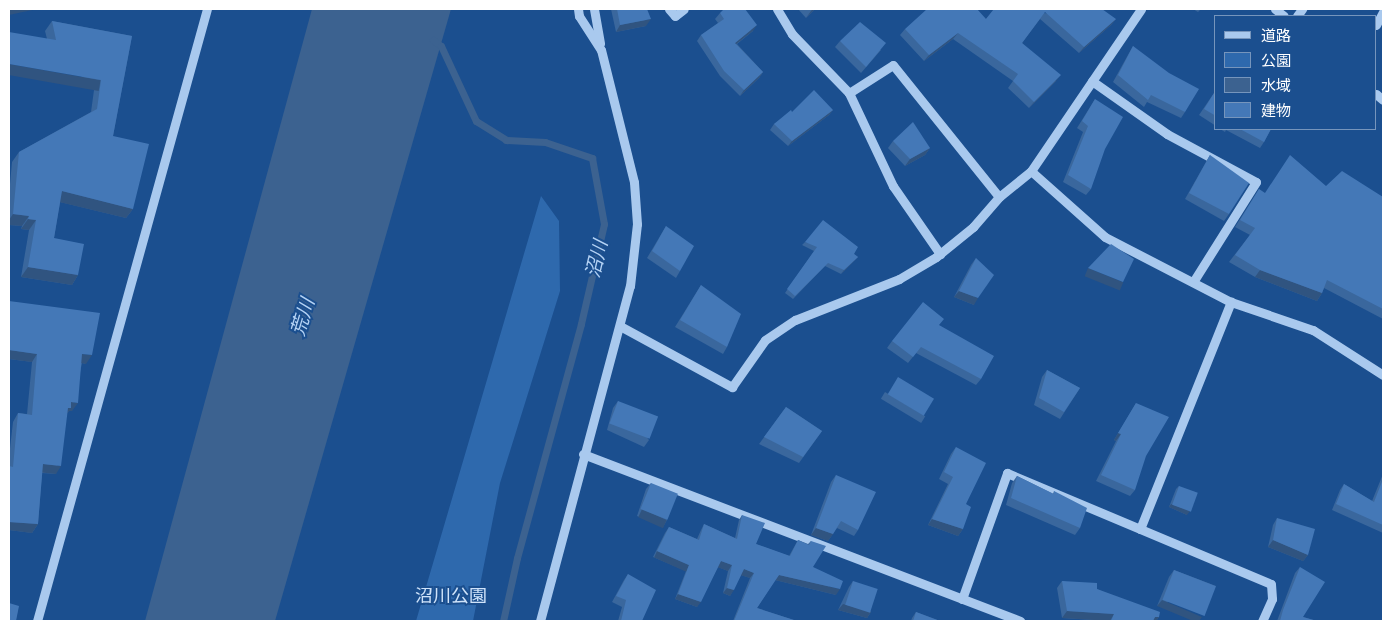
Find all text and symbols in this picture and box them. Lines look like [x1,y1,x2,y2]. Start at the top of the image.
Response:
legend [1214,15,1377,130]
text: 道路 [1261,26,1291,44]
text: 公園 [1261,51,1291,69]
text: 水域 [1261,76,1291,94]
text: 建物 [1261,101,1291,119]
water label: 沼川 [581,238,611,280]
water label: 荒川 [286,295,318,339]
park label: 沼川公園 [415,584,487,606]

